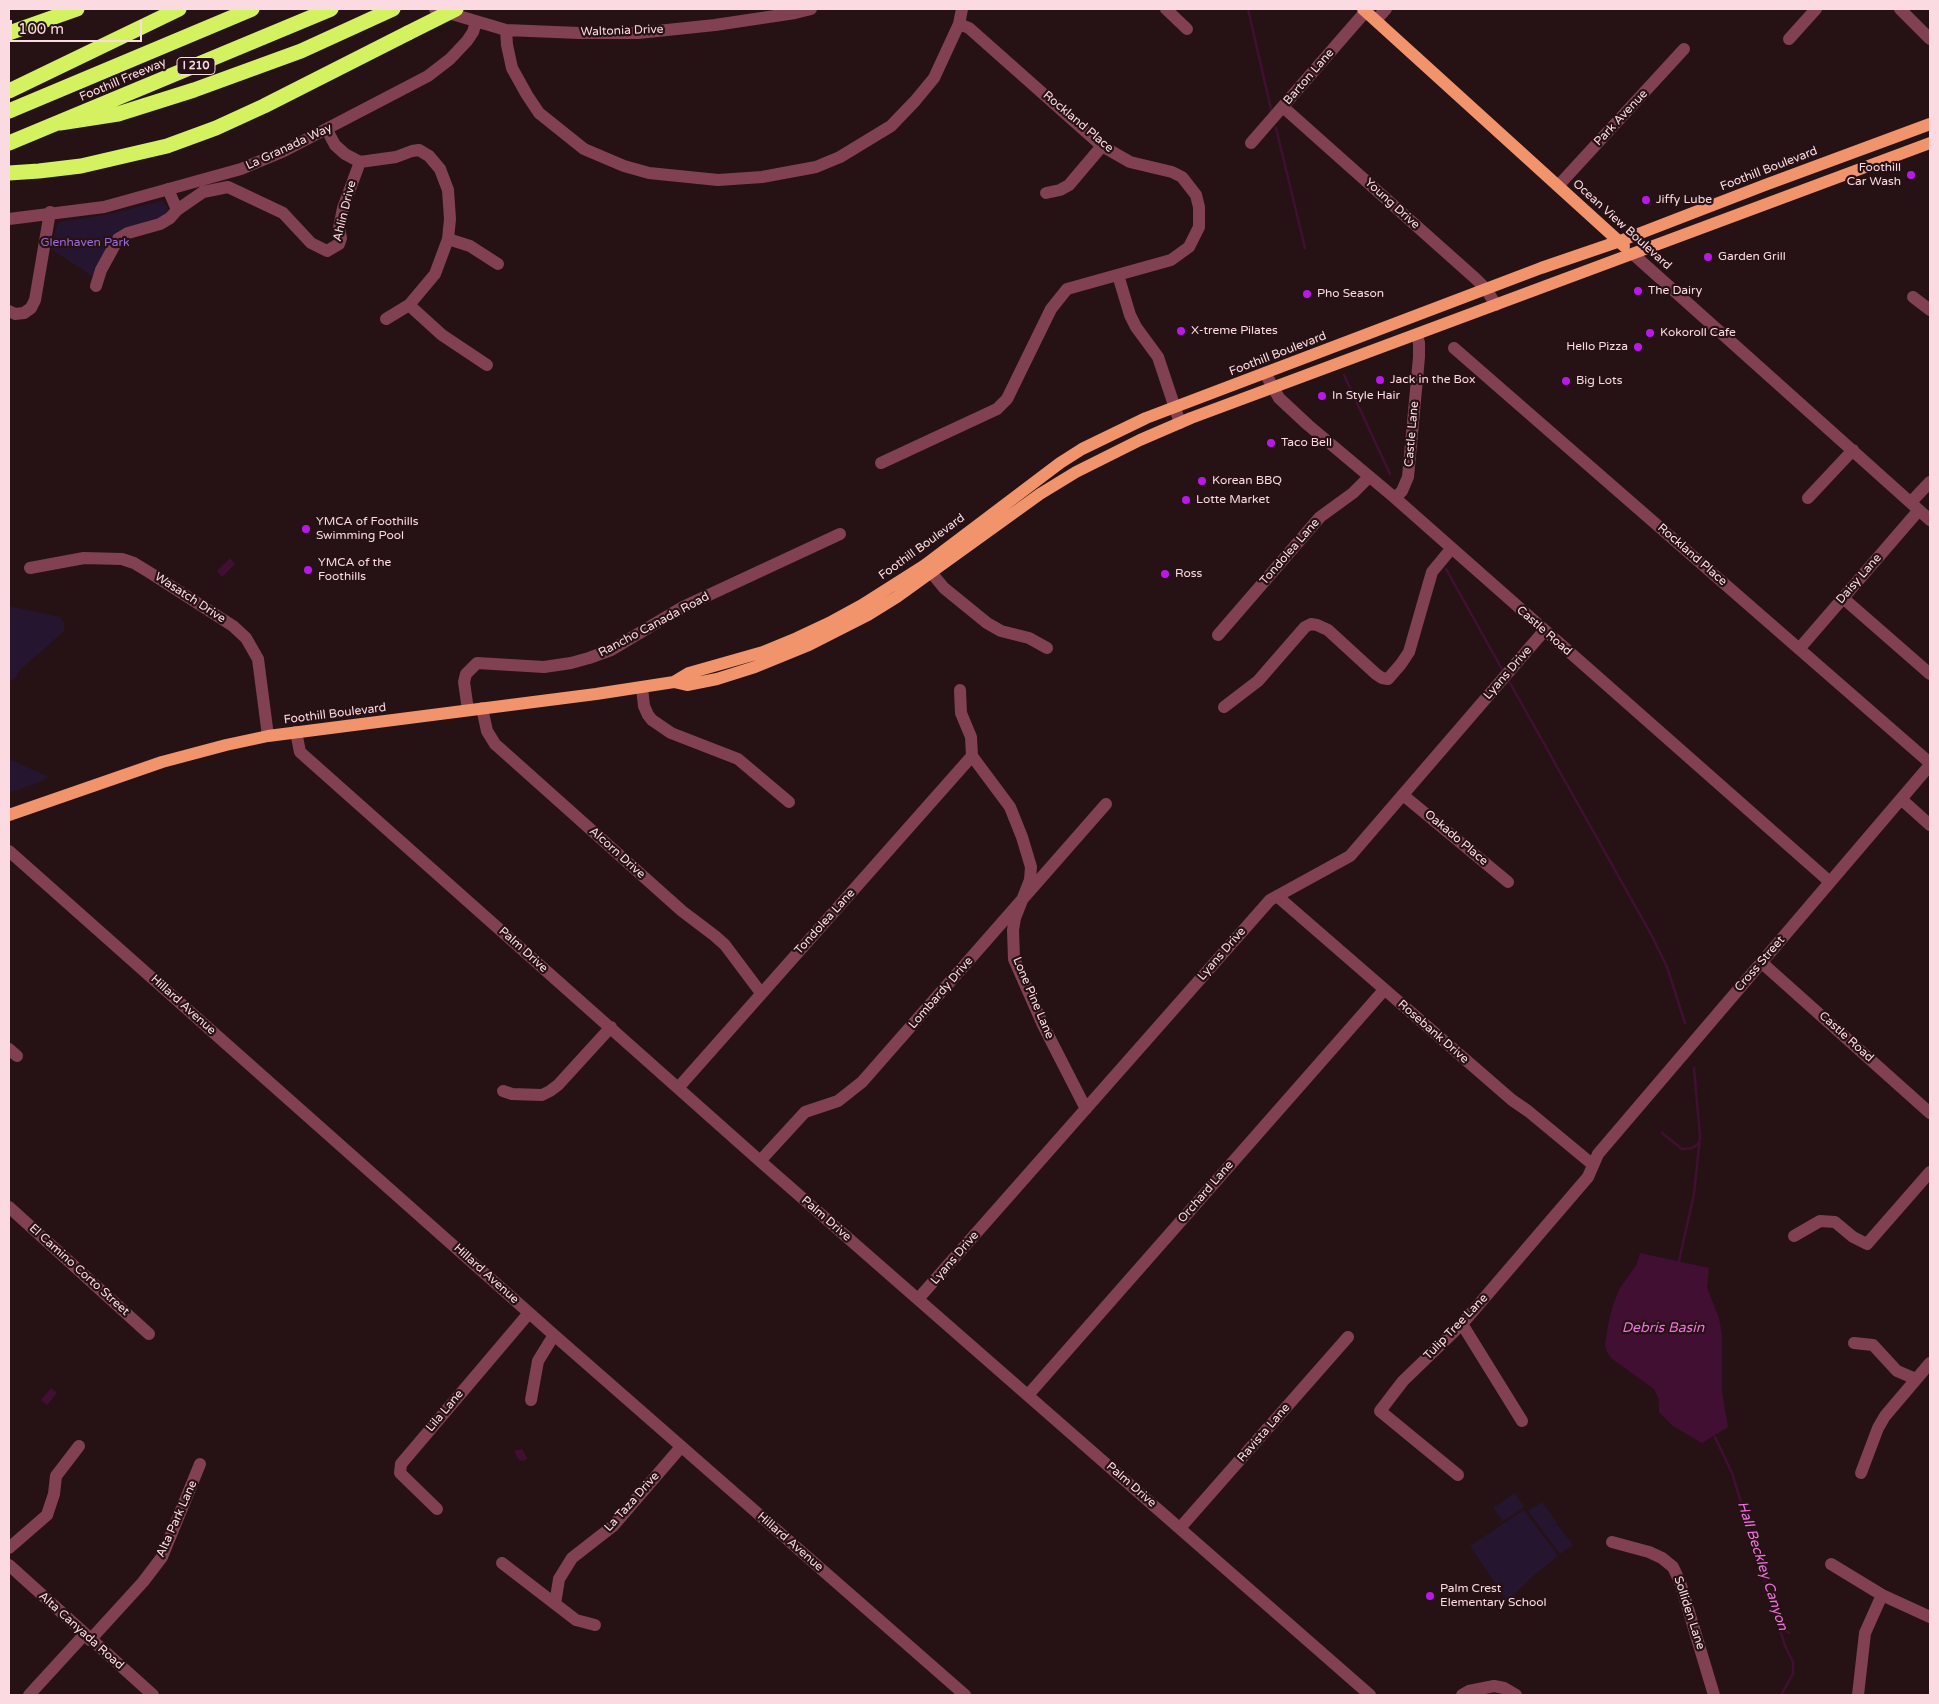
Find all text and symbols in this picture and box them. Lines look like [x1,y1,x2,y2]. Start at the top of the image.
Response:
scale bar [12,10,145,42]
text: 100 m [18,20,64,38]
street label: Waltonia Drive [580,22,664,40]
street label: Barton Lane [1281,46,1337,108]
street label: Foothill Freeway [77,55,169,105]
road number: I 210 [177,58,215,74]
street label: Park Avenue [1591,87,1651,149]
street label: Rockland Place [1040,88,1116,156]
street label: La Granada Way [244,121,334,173]
street label: Foothill Boulevard [1718,144,1820,194]
place label: Foothill Car Wash [1847,161,1901,189]
marker: Foothill Car Wash [1905,169,1917,181]
street label: Young Drive [1362,176,1422,232]
street label: Ocean View Boulevard [1570,177,1674,273]
street label: Ahlin Drive [330,179,360,243]
place label: Jiffy Lube [1656,193,1712,207]
marker: Jiffy Lube [1640,194,1652,206]
park label: Glenhaven Park [40,236,130,250]
place label: Garden Grill [1718,250,1786,264]
marker: Garden Grill [1702,251,1714,263]
place label: The Dairy [1648,284,1702,298]
marker: The Dairy [1632,285,1644,297]
place label: Pho Season [1317,287,1384,301]
marker: Pho Season [1301,288,1313,300]
place label: X-treme Pilates [1191,324,1278,338]
marker: X-treme Pilates [1175,325,1187,337]
place label: Kokoroll Cafe [1660,326,1736,340]
marker: Kokoroll Cafe [1644,327,1656,339]
street label: Foothill Boulevard [1227,329,1329,379]
place label: Hello Pizza [1566,340,1628,354]
marker: Hello Pizza [1632,341,1644,353]
place label: Jack in the Box [1390,373,1475,387]
marker: Jack in the Box [1374,374,1386,386]
place label: Big Lots [1576,374,1622,388]
marker: Big Lots [1560,375,1572,387]
place label: In Style Hair [1332,389,1400,403]
marker: In Style Hair [1316,390,1328,402]
street label: Castle Lane [1402,400,1422,468]
place label: Taco Bell [1281,436,1332,450]
marker: Taco Bell [1265,437,1277,449]
place label: Korean BBQ [1212,474,1282,488]
marker: Korean BBQ [1196,475,1208,487]
place label: Lotte Market [1196,493,1270,507]
marker: Lotte Market [1180,494,1192,506]
street label: Foothill Boulevard [876,511,968,583]
place label: YMCA of Foothills Swimming Pool [316,515,419,543]
street label: Tondolea Lane [1257,516,1323,588]
street label: Rockland Place [1654,521,1730,589]
marker: YMCA of Foothills Swimming Pool [300,523,312,535]
street label: Daisy Lane [1833,551,1885,607]
place label: YMCA of the Foothills [318,556,391,584]
marker: YMCA of the Foothills [302,564,314,576]
place label: Ross [1175,567,1202,581]
marker: Ross [1159,568,1171,580]
street label: Wasatch Drive [152,570,228,626]
street label: Rancho Canada Road [596,590,712,660]
street label: Castle Road [1513,603,1575,659]
street label: Lyans Drive [1481,643,1535,703]
street label: Foothill Boulevard [283,701,387,727]
street label: Oakado Place [1421,807,1491,869]
street label: Alcorn Drive [586,824,648,882]
street label: Tondolea Lane [792,886,858,958]
street label: Palm Drive [495,924,551,976]
street label: Lyans Drive [1195,924,1249,984]
street label: Cross Street [1732,933,1788,995]
street label: Lombardy Drive [906,954,976,1032]
street label: Lone Pine Lane [1009,955,1057,1041]
street label: Hillard Avenue [147,972,219,1038]
street label: Rosebank Drive [1395,997,1471,1067]
street label: Castle Road [1816,1009,1876,1065]
street label: Orchard Lane [1175,1158,1237,1226]
street label: Palm Drive [798,1193,854,1245]
street label: El Camino Corto Street [26,1221,132,1319]
street label: Lyans Drive [928,1228,982,1288]
street label: Hillard Avenue [450,1241,522,1307]
street label: Tulip Tree Lane [1421,1291,1491,1363]
water label: Debris Basin [1622,1320,1704,1336]
street label: Lila Lane [423,1387,467,1435]
street label: Ravista Lane [1235,1401,1293,1465]
street label: Palm Drive [1103,1459,1159,1511]
street label: La Taza Drive [601,1469,663,1535]
street label: Alta Park Lane [154,1478,200,1560]
water label: Hall Beckley Canyon [1733,1499,1791,1633]
street label: Hillard Avenue [754,1509,826,1575]
street label: Solliden Lane [1670,1575,1708,1651]
place label: Palm Crest Elementary School [1440,1582,1547,1610]
street label: Alta Canyada Road [36,1589,126,1673]
marker: Palm Crest Elementary School [1424,1590,1436,1602]

